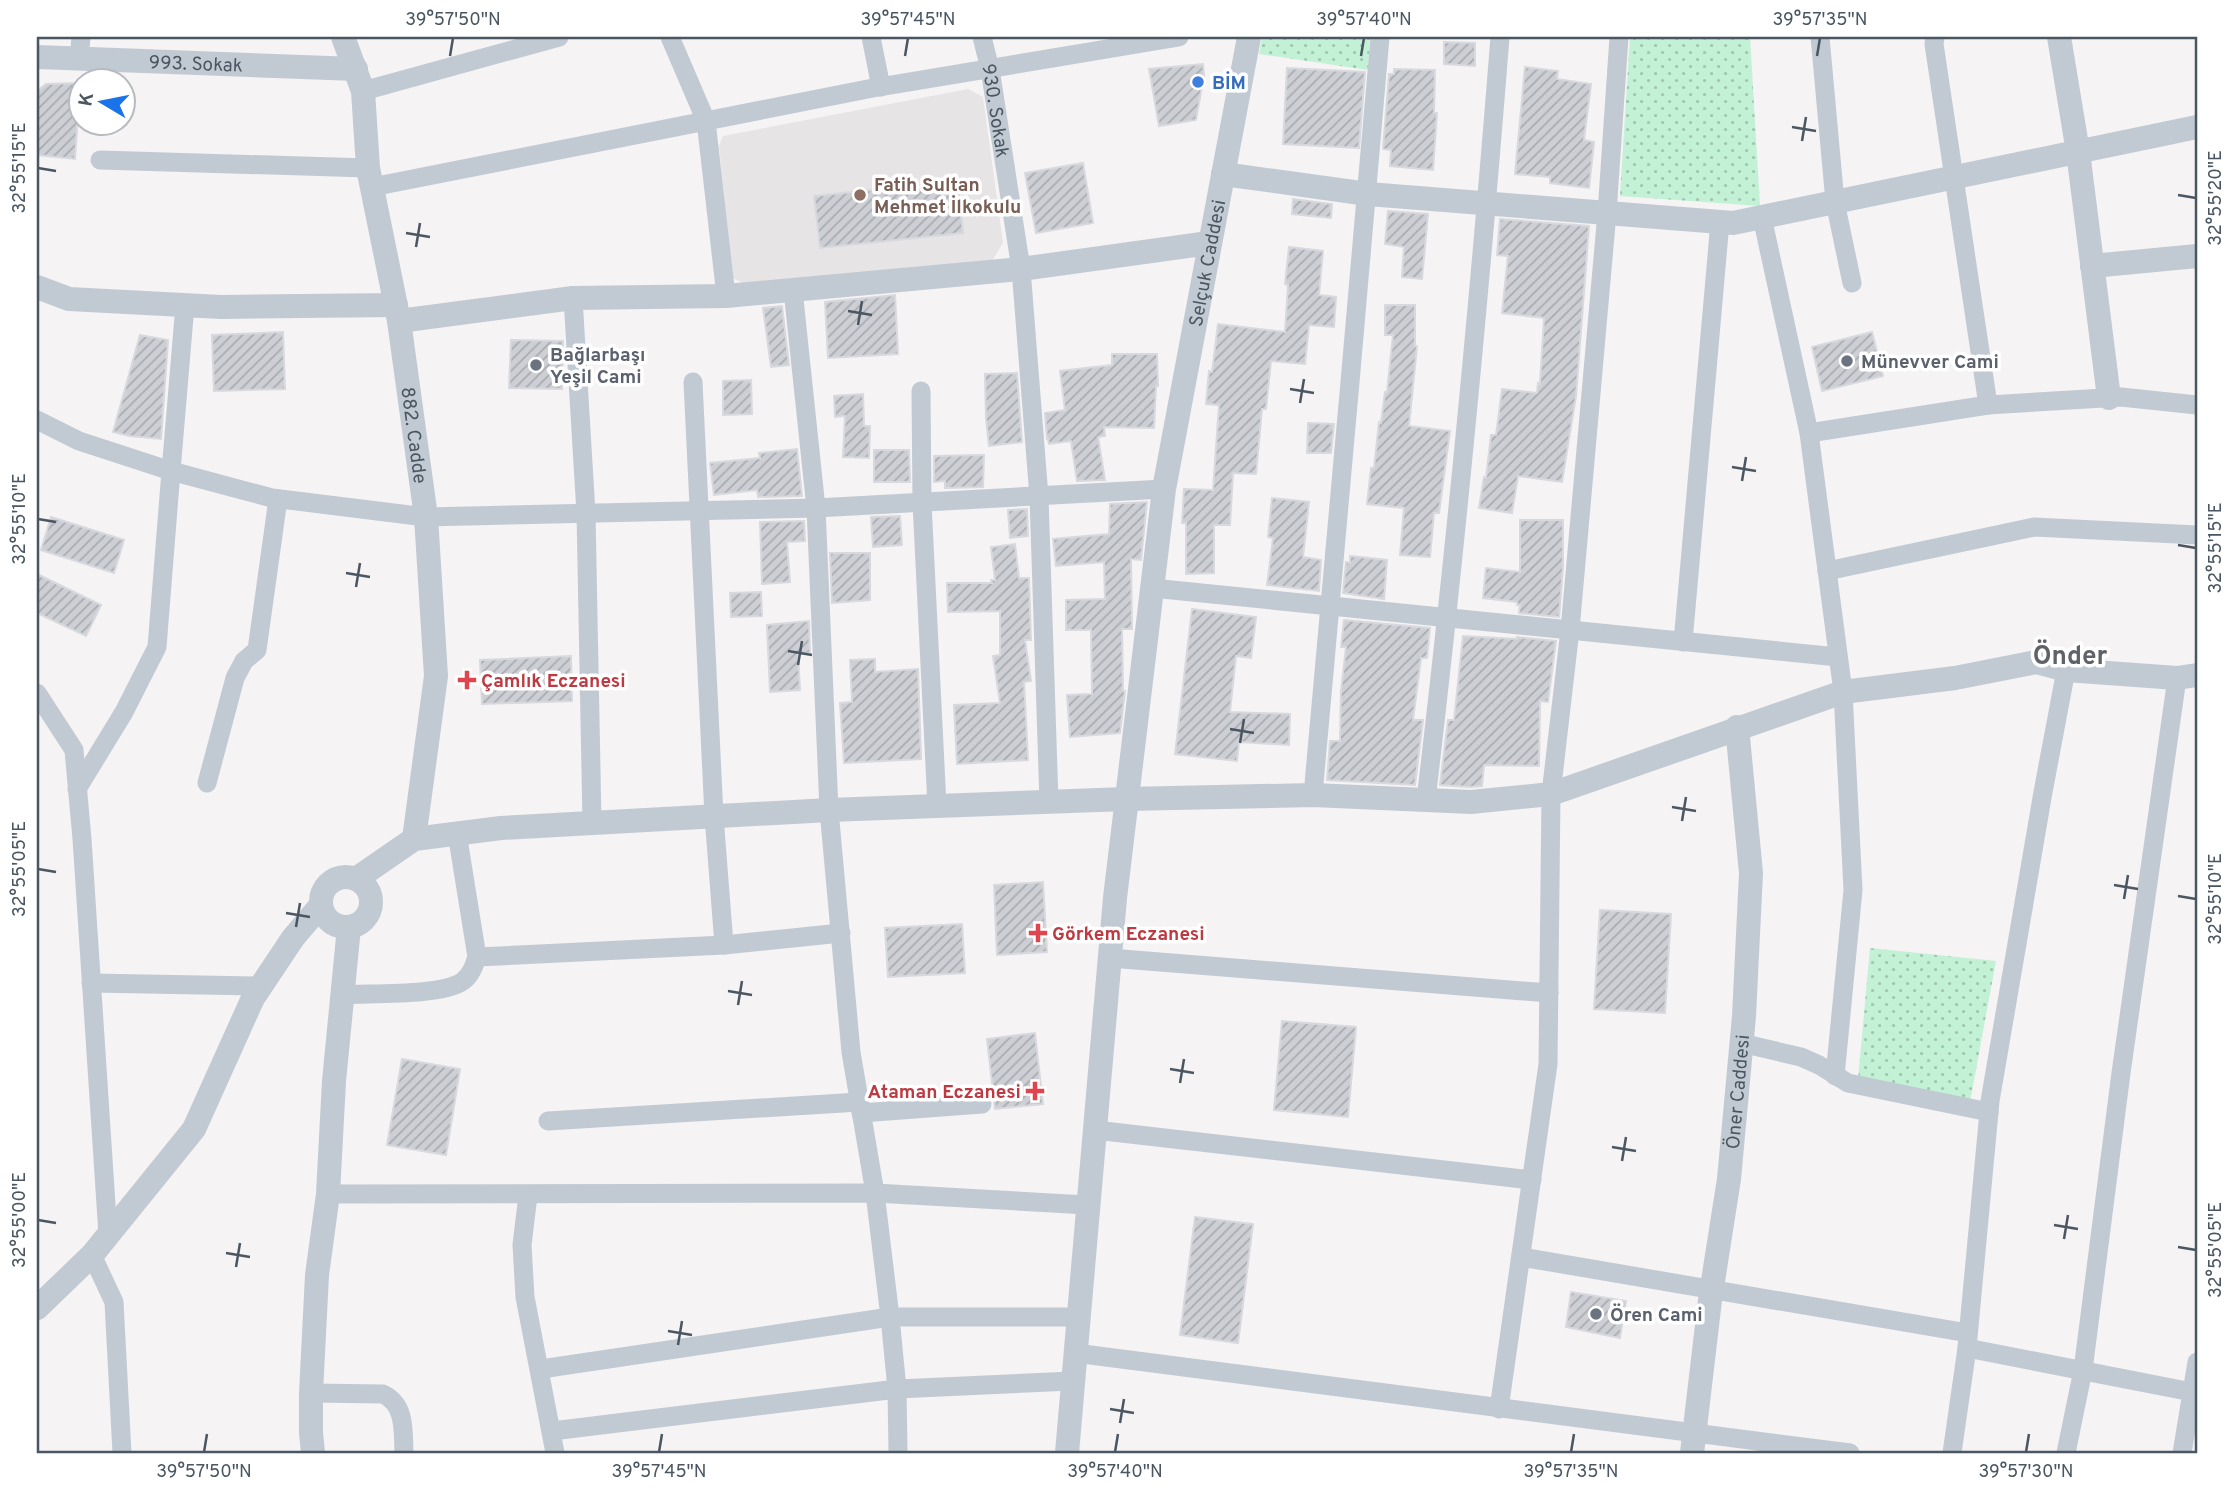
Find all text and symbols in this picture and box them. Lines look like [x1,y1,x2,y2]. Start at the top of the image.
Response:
text: 39°57'50"N [405,9,501,32]
text: 39°57'45"N [860,9,956,32]
text: 39°57'40"N [1316,9,1412,32]
text: 39°57'35"N [1773,9,1867,32]
street label: 993. Sokak [148,51,243,79]
street label: 930. Sokak [975,62,1014,160]
north arrow [66,66,136,136]
place label: BİM [1212,71,1246,96]
marker: BİM [1190,74,1206,90]
text: K [74,91,100,108]
text: 32°55'15"E [9,123,32,214]
text: 32°55'20"E [2205,150,2228,246]
place label: Fatih Sultan Mehmet İlkokulu [874,174,1021,220]
marker: Fatih Sultan Mehmet İlkokulu [852,187,868,203]
street label: Selçuk Caddesi [1185,198,1232,329]
place label: Bağlarbaşı Yeşil Cami [550,344,645,390]
place label: Münevver Cami [1861,351,1999,375]
marker: Münevver Cami [1839,353,1855,369]
marker: Bağlarbaşı Yeşil Cami [528,357,544,373]
street label: 882. Cadde [394,385,431,485]
text: 32°55'10"E [9,473,32,565]
text: 32°55'15"E [2205,503,2228,594]
district label: Önder [2033,639,2108,674]
place label: Çamlık Eczanesi [481,670,626,694]
marker: Çamlık Eczanesi [459,672,475,688]
text: 32°55'05"E [9,821,32,917]
text: 32°55'10"E [2205,853,2228,945]
place label: Görkem Eczanesi [1052,923,1205,947]
marker: Görkem Eczanesi [1030,925,1046,941]
street label: Öner Caddesi [1721,1034,1756,1150]
place label: Ataman Eczanesi [867,1081,1021,1105]
marker: Ataman Eczanesi [1027,1083,1043,1099]
text: 32°55'00"E [9,1172,32,1268]
text: 32°55'05"E [2205,1202,2228,1298]
place label: Ören Cami [1610,1303,1703,1328]
marker: Ören Cami [1588,1306,1604,1322]
text: 39°57'50"N [156,1461,252,1484]
text: 39°57'45"N [611,1461,707,1484]
text: 39°57'40"N [1067,1461,1163,1484]
text: 39°57'35"N [1524,1461,1618,1484]
text: 39°57'30"N [1978,1461,2074,1484]

